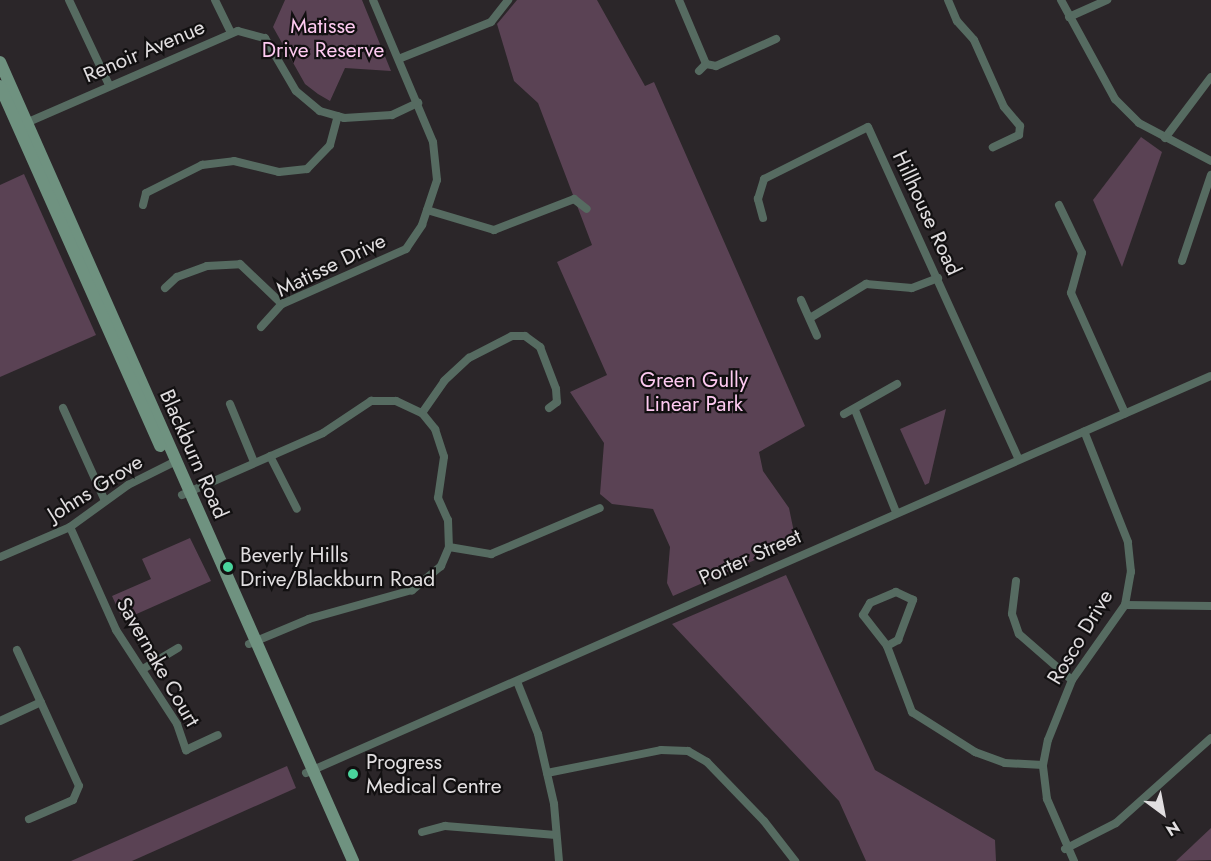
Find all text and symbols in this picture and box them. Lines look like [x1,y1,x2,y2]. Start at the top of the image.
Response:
park label: Matisse Drive Reserve [262,13,384,63]
street label: Renoir Avenue [79,14,209,88]
street label: Hillhouse Road [887,147,967,279]
street label: Matisse Drive [272,228,390,302]
park label: Green Gully Linear Park [640,367,748,417]
street label: Blackburn Road [154,385,234,523]
street label: Johns Grove [43,449,147,527]
street label: Porter Street [695,523,805,591]
place label: Beverly Hills Drive/Blackburn Road [240,542,435,592]
marker: Beverly Hills Drive/Blackburn Road [221,560,235,574]
street label: Rosco Drive [1042,585,1118,689]
street label: Savernake Court [111,593,205,731]
place label: Progress Medical Centre [366,749,501,799]
marker: Progress Medical Centre [344,765,362,783]
north arrow [1133,783,1193,843]
text: N [1161,816,1184,842]

